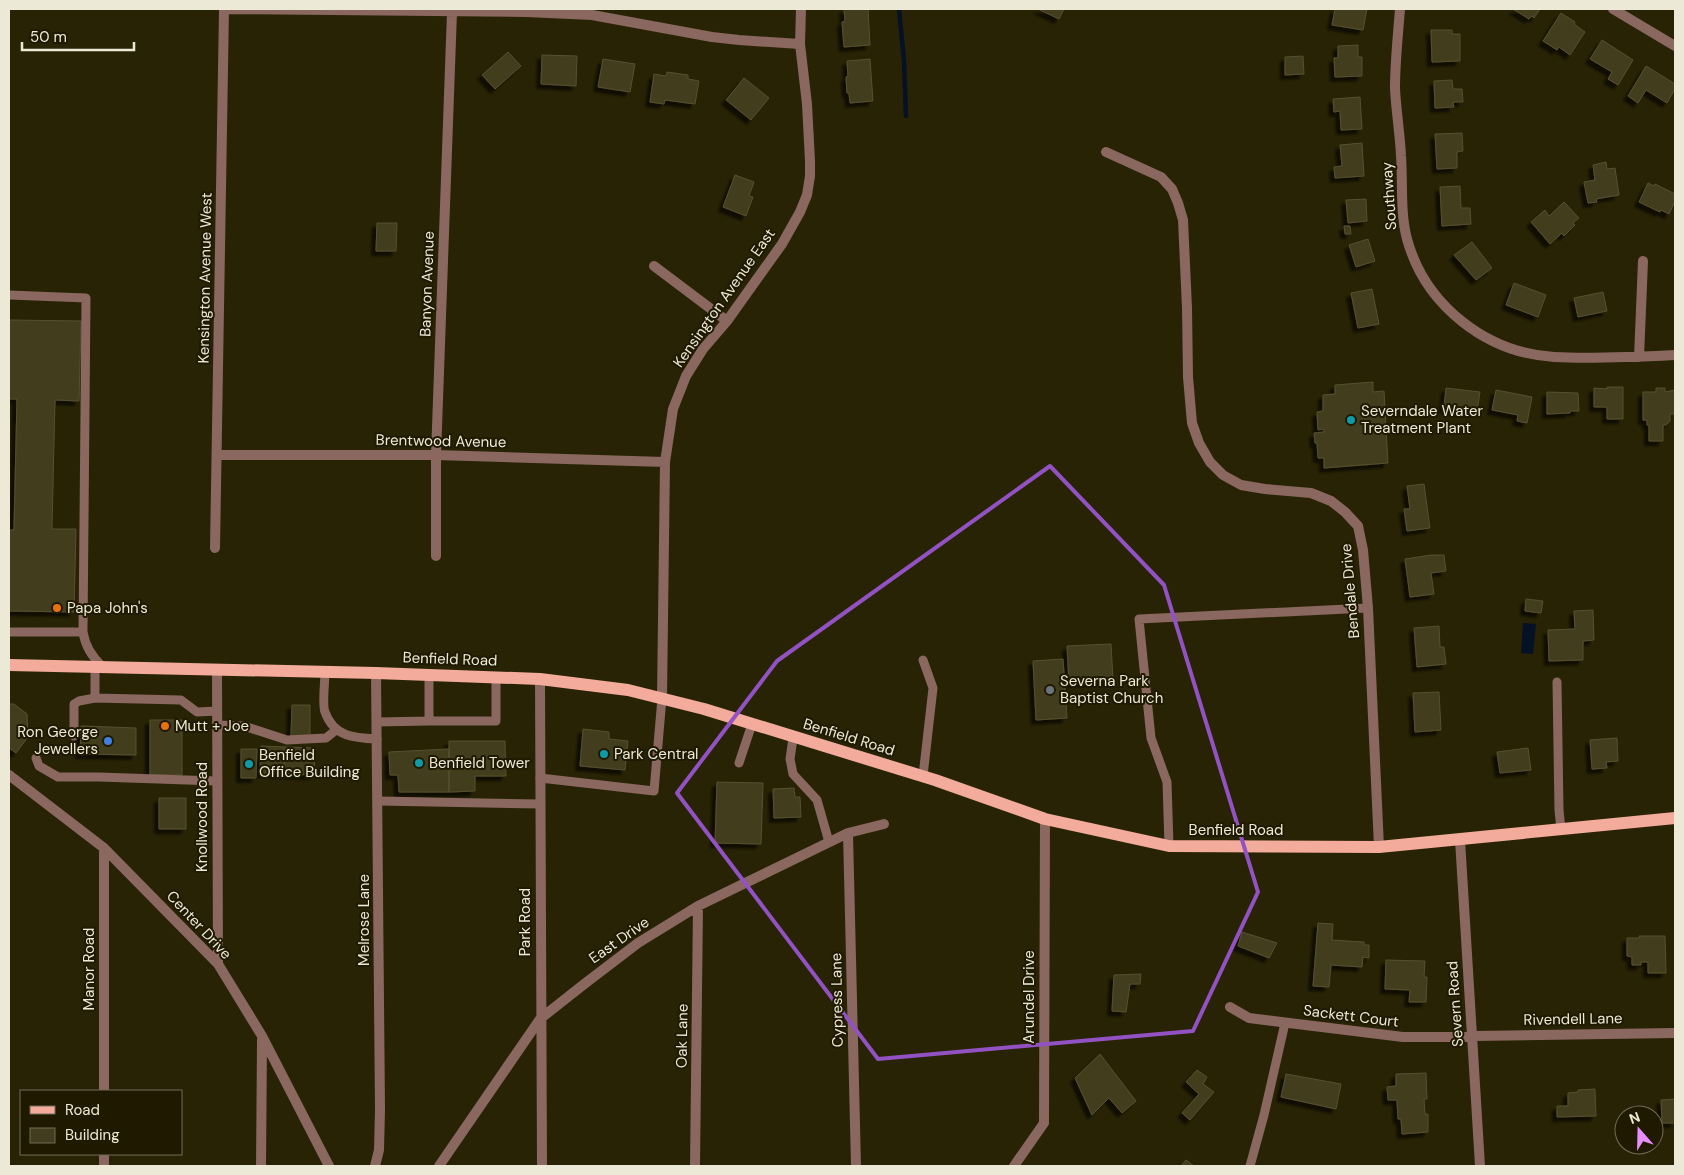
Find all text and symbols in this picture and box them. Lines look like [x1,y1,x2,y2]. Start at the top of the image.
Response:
scale bar [22,20,135,52]
text: 50 m [30,27,67,47]
street label: Southway [1377,161,1401,231]
street label: Kensington Avenue West [194,192,216,364]
street label: Kensington Avenue East [668,224,780,371]
street label: Banyon Avenue [415,231,439,337]
place label: Severndale Water Treatment Plant [1361,401,1483,438]
marker: Severndale Water Treatment Plant [1345,414,1357,426]
street label: Brentwood Avenue [376,430,506,452]
street label: Bendale Drive [1336,543,1364,639]
place label: Papa John's [67,598,148,618]
marker: Papa John's [51,602,63,614]
street label: Benfield Road [402,647,498,671]
place label: Severna Park Baptist Church [1060,671,1163,708]
marker: Severna Park Baptist Church [1044,684,1056,696]
street label: Benfield Road [801,714,897,760]
place label: Mutt + Joe [175,716,249,736]
marker: Mutt + Joe [159,720,171,732]
place label: Ron George Jewellers [17,722,98,759]
marker: Ron George Jewellers [102,735,114,747]
place label: Park Central [614,744,698,764]
place label: Benfield Office Building [259,745,360,782]
marker: Park Central [598,748,610,760]
place label: Benfield Tower [429,753,530,773]
marker: Benfield Tower [413,757,425,769]
marker: Benfield Office Building [243,758,255,770]
street label: Knollwood Road [192,762,212,872]
street label: Benfield Road [1189,820,1283,840]
street label: Melrose Lane [354,874,374,966]
street label: Center Drive [162,886,236,964]
street label: Park Road [515,888,535,956]
street label: East Drive [585,912,653,968]
street label: Manor Road [79,928,99,1010]
street label: Arundel Drive [1019,950,1039,1044]
street label: Cypress Lane [826,953,848,1047]
street label: Severn Road [1442,960,1468,1048]
street label: Sackett Court [1302,1000,1400,1032]
street label: Oak Lane [671,1004,693,1068]
street label: Rivendell Lane [1523,1008,1623,1030]
legend [20,1090,182,1155]
text: Road [65,1100,100,1120]
north arrow [1614,1105,1664,1155]
text: N [1627,1108,1642,1128]
text: Building [65,1125,120,1145]

